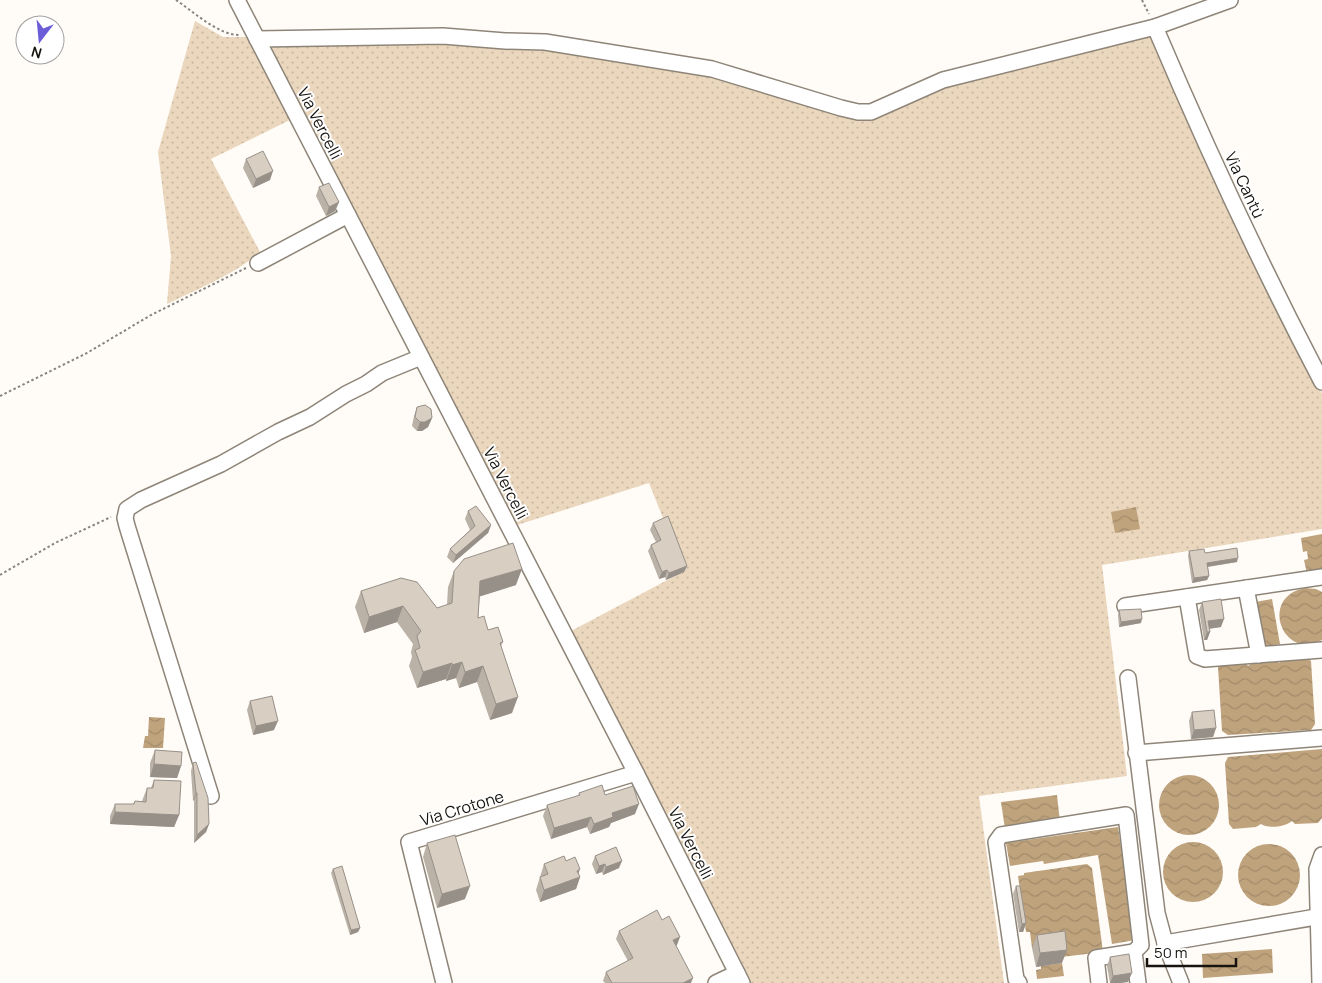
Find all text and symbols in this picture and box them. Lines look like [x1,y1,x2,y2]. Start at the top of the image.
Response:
north arrow [15,15,65,65]
text: N [29,42,44,63]
street label: Via Vercelli [292,83,348,163]
street label: Via Cantù [1220,148,1270,222]
street label: Via Vercelli [478,443,534,523]
street label: Via Crotone [418,785,506,831]
street label: Via Vercelli [663,803,719,883]
scale bar [1147,936,1236,968]
text: 50 m [1154,942,1188,963]

